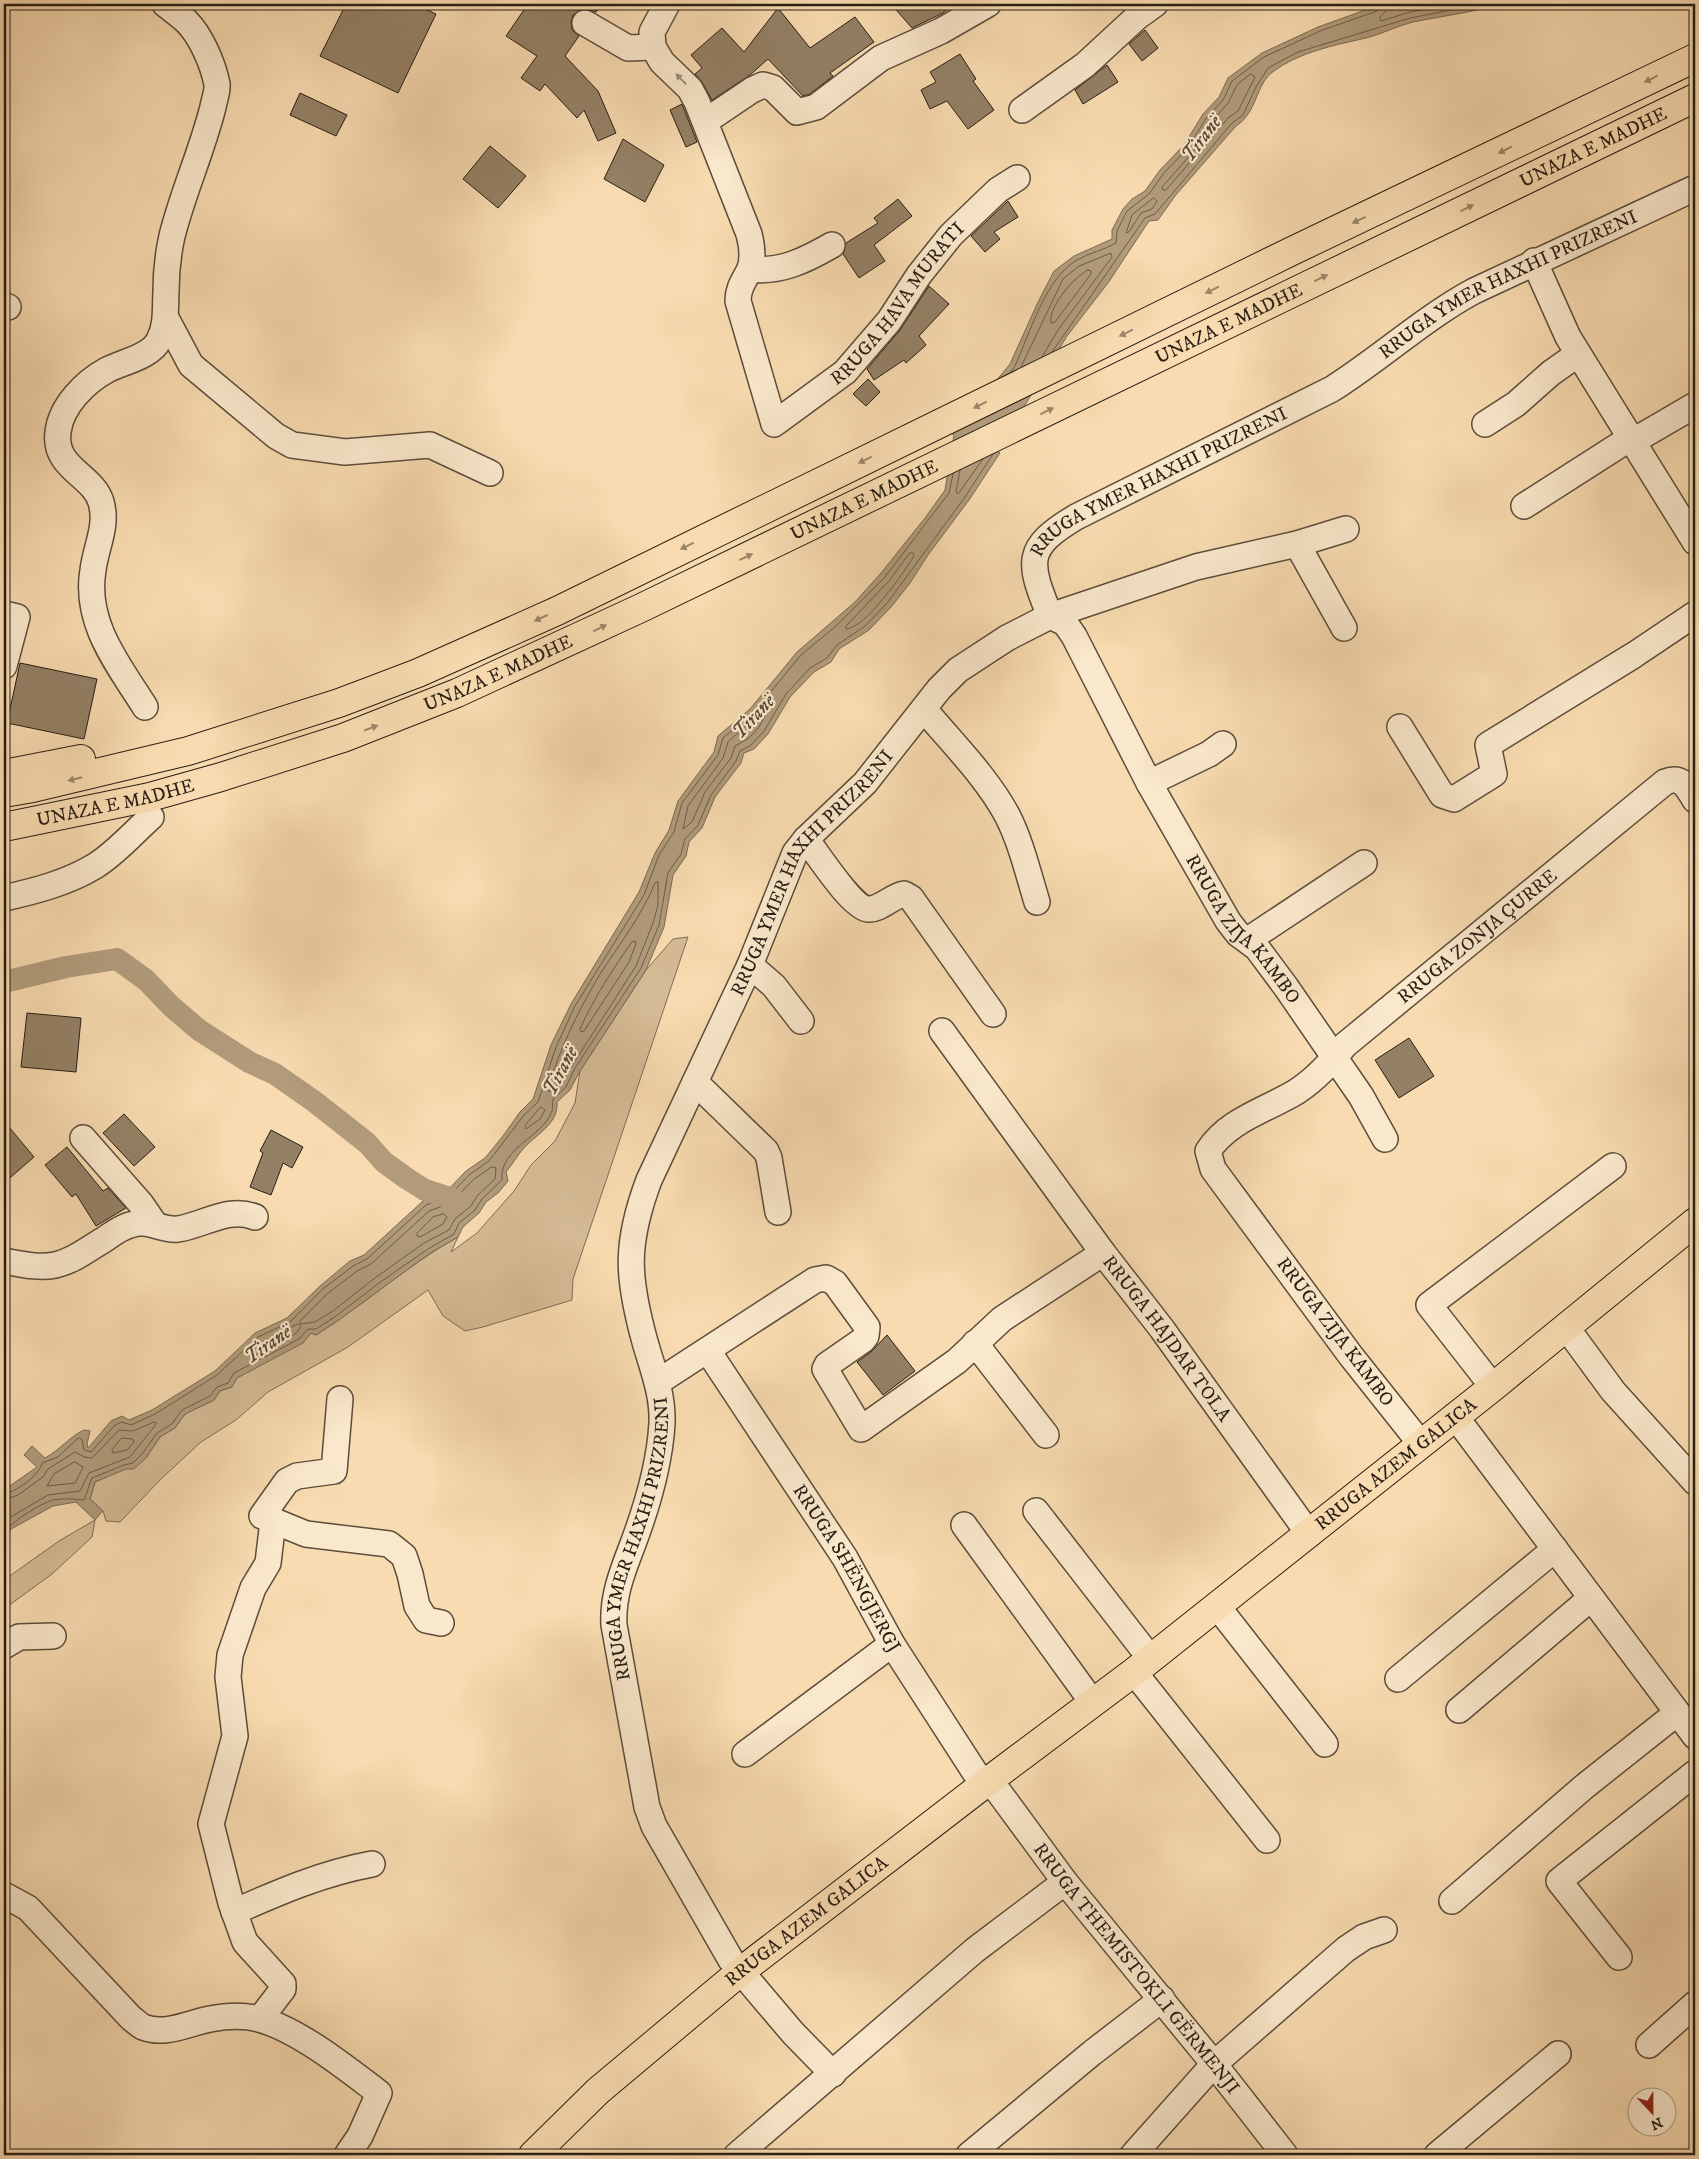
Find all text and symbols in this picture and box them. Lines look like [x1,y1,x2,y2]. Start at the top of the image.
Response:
one-way arrow [675,74,687,86]
one-way arrow [1644,75,1658,83]
street label: UNAZA E MADHE [1516,102,1671,193]
water label: Tiranë [1176,109,1229,167]
one-way arrow [1498,146,1512,154]
one-way arrow [1460,204,1474,212]
street label: RRUGA YMER HAXHI PRIZRENI [1374,205,1641,364]
one-way arrow [1351,216,1366,224]
street label: RRUGA HAVA MURATI [826,217,969,390]
one-way arrow [1314,274,1328,282]
street label: UNAZA E MADHE [1151,278,1306,369]
one-way arrow [1205,287,1219,295]
one-way arrow [1118,329,1133,337]
one-way arrow [972,400,987,409]
street label: RRUGA YMER HAXHI PRIZRENI [1025,402,1291,560]
one-way arrow [1040,407,1054,415]
street label: UNAZA E MADHE [787,455,941,545]
one-way arrow [858,457,872,465]
one-way arrow [680,542,695,551]
one-way arrow [739,552,754,561]
one-way arrow [534,614,548,622]
one-way arrow [593,623,607,631]
street label: UNAZA E MADHE [420,630,576,716]
water label: Tiranë [727,688,782,744]
one-way arrow [364,724,379,732]
street label: RRUGA YMER HAXHI PRIZRENI [726,745,898,1000]
street label: UNAZA E MADHE [35,774,197,831]
one-way arrow [67,775,82,783]
street label: RRUGA ZIJA KAMBO [1181,850,1305,1008]
street label: RRUGA ZONJA ÇURRE [1393,864,1562,1009]
water label: Tiranë [538,1040,585,1100]
street label: RRUGA HAJDAR TOLA [1098,1251,1237,1427]
street label: RRUGA ZIJA KAMBO [1271,1253,1399,1411]
water label: Tiranë [240,1319,298,1370]
street label: RRUGA AZEM GALICA [1310,1392,1482,1535]
street label: RRUGA YMER HAXHI PRIZRENI [602,1395,674,1683]
street label: RRUGA SHËNGJERGJ [788,1480,906,1657]
street label: RRUGA THEMISTOKLI GËRMENJI [1029,1838,1245,2099]
street label: RRUGA AZEM GALICA [720,1851,893,1991]
north arrow [1626,2086,1676,2136]
text: N [1647,2113,1665,2134]

